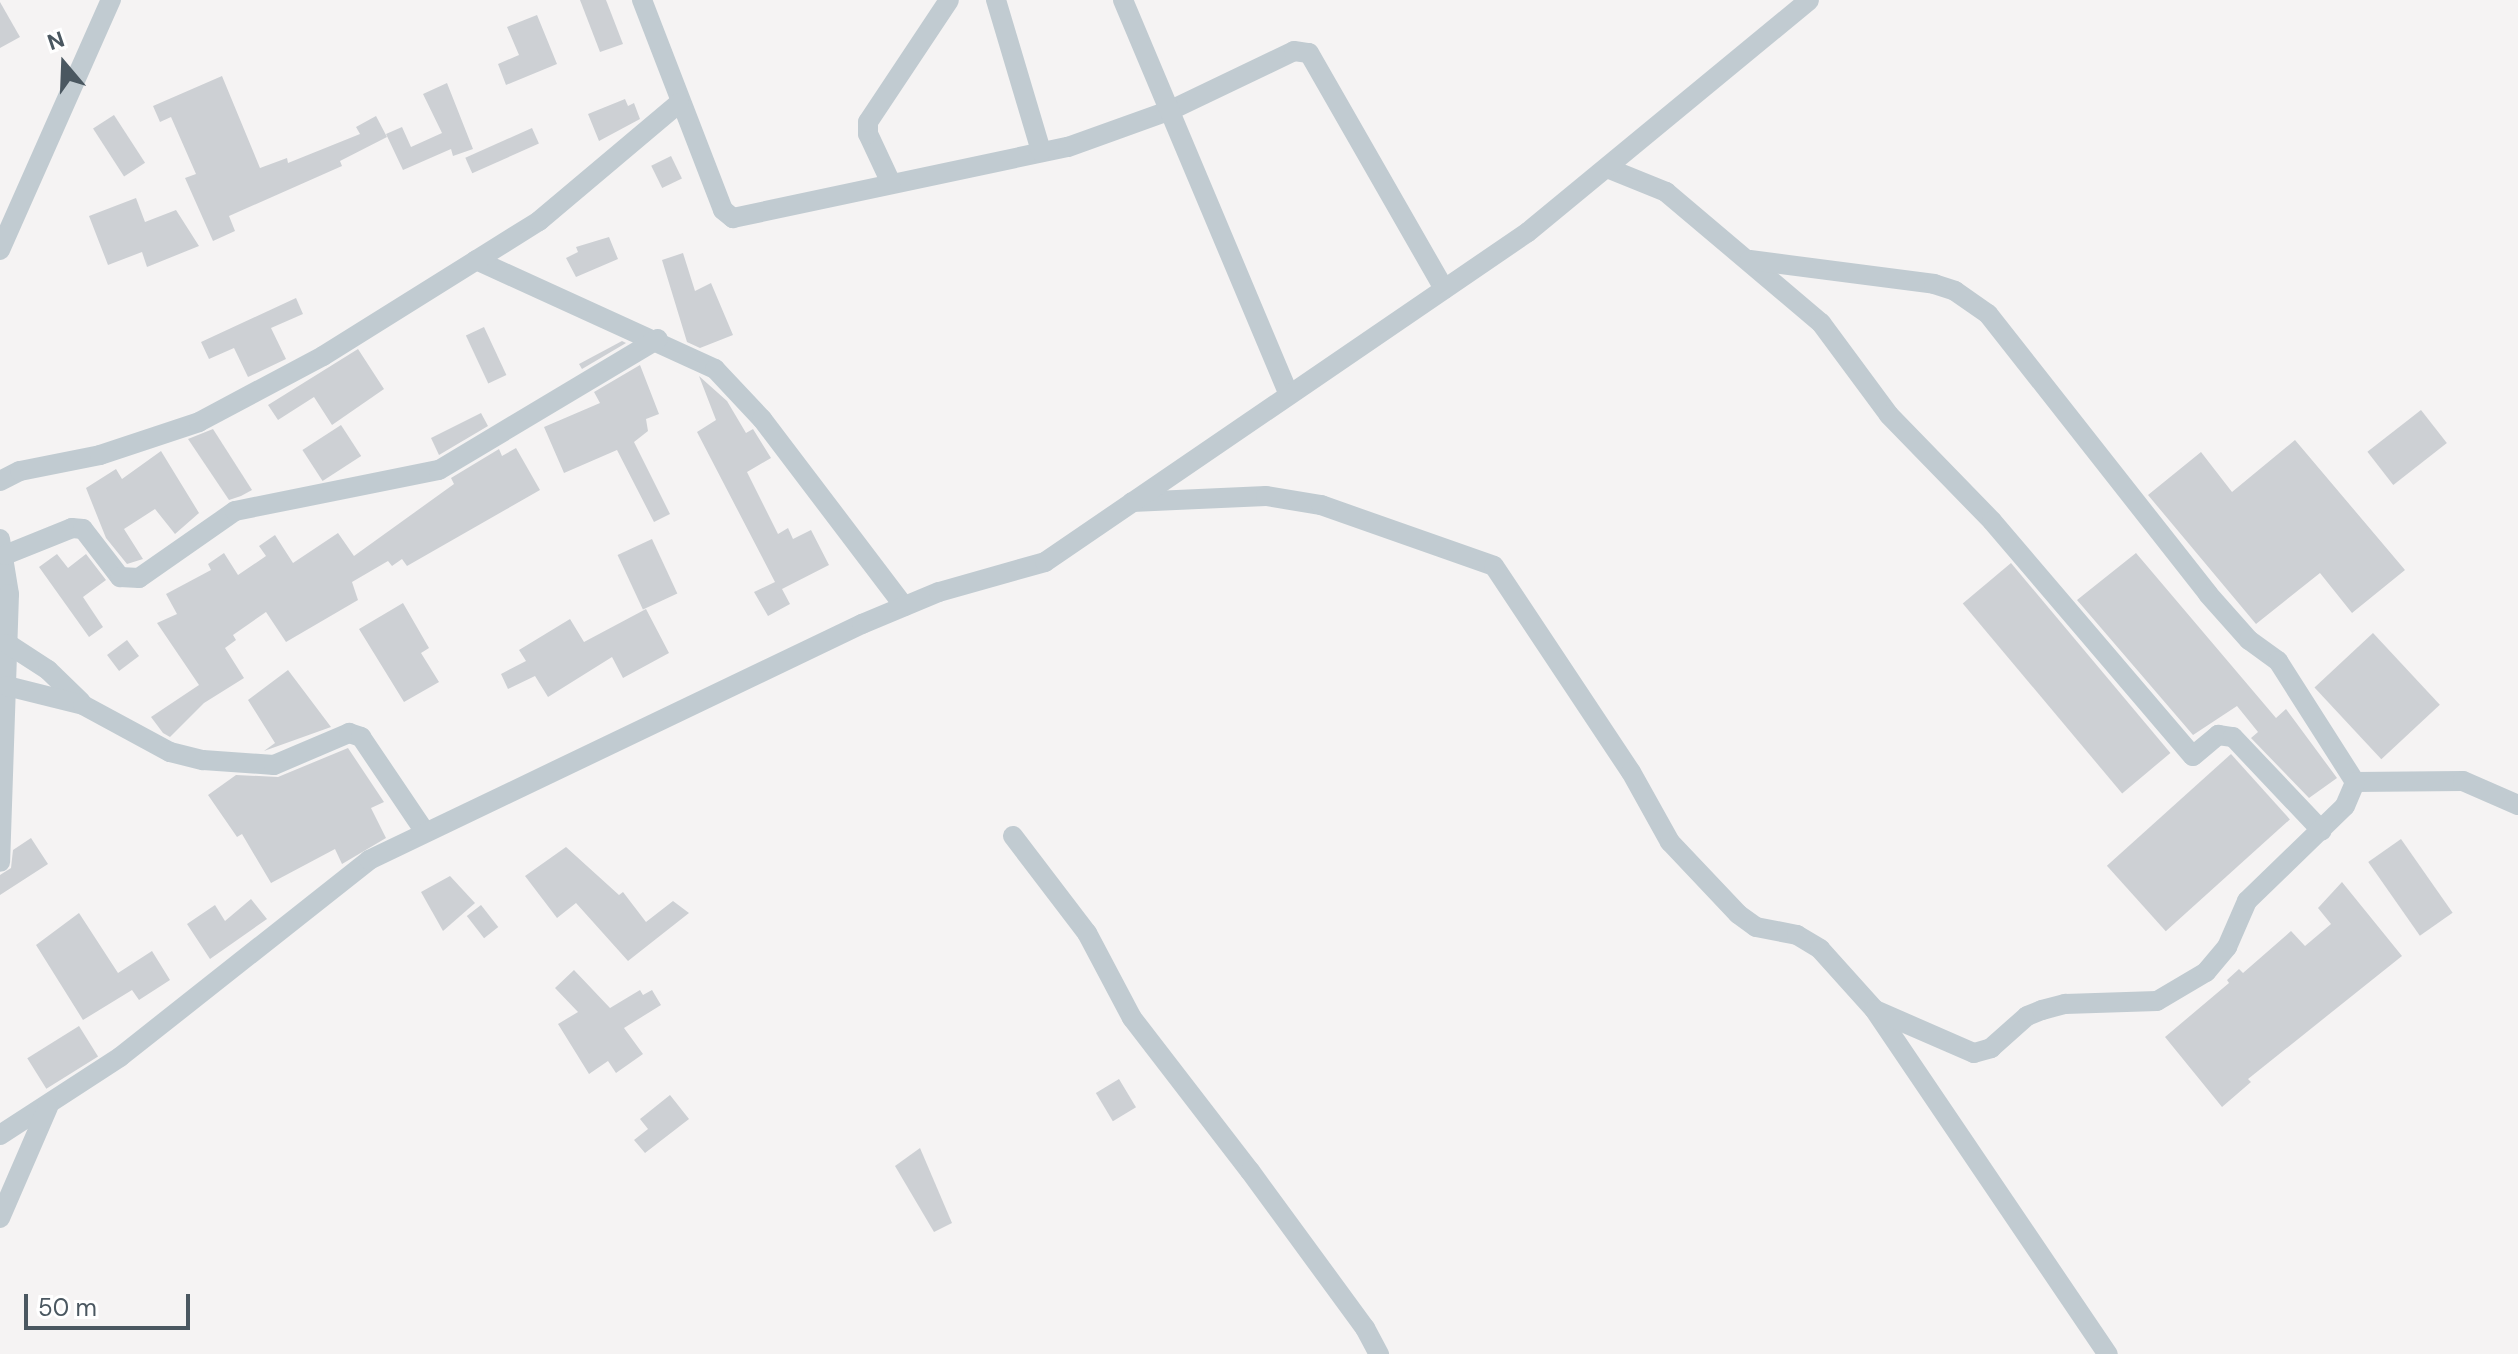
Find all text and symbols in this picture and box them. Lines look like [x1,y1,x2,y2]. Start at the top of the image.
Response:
north arrow [24,24,104,104]
text: N [44,25,68,57]
scale bar [28,1278,194,1328]
text: 50 m [38,1292,97,1323]

